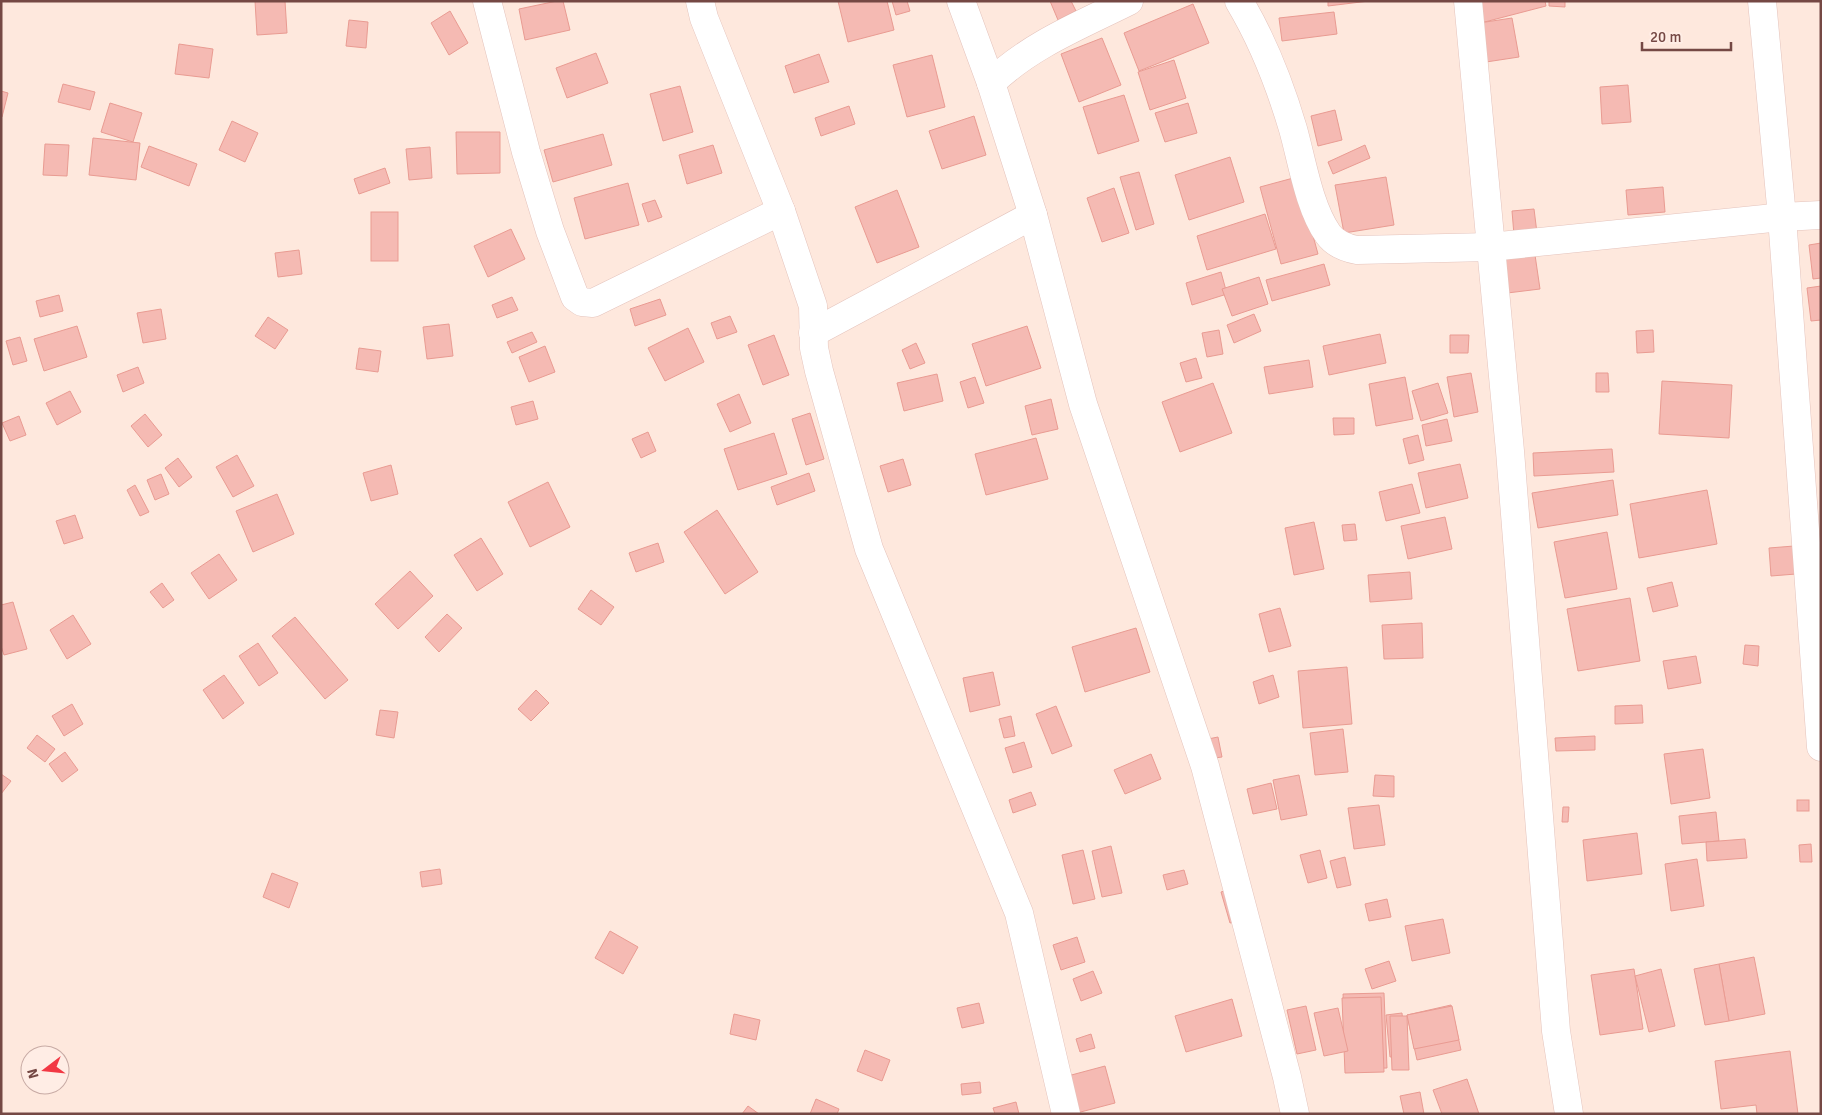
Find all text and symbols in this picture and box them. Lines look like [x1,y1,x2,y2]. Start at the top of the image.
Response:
scale bar [1642,20,1731,52]
text: 20 m [1650,28,1681,46]
north arrow [20,1045,70,1095]
text: N [23,1066,42,1080]

